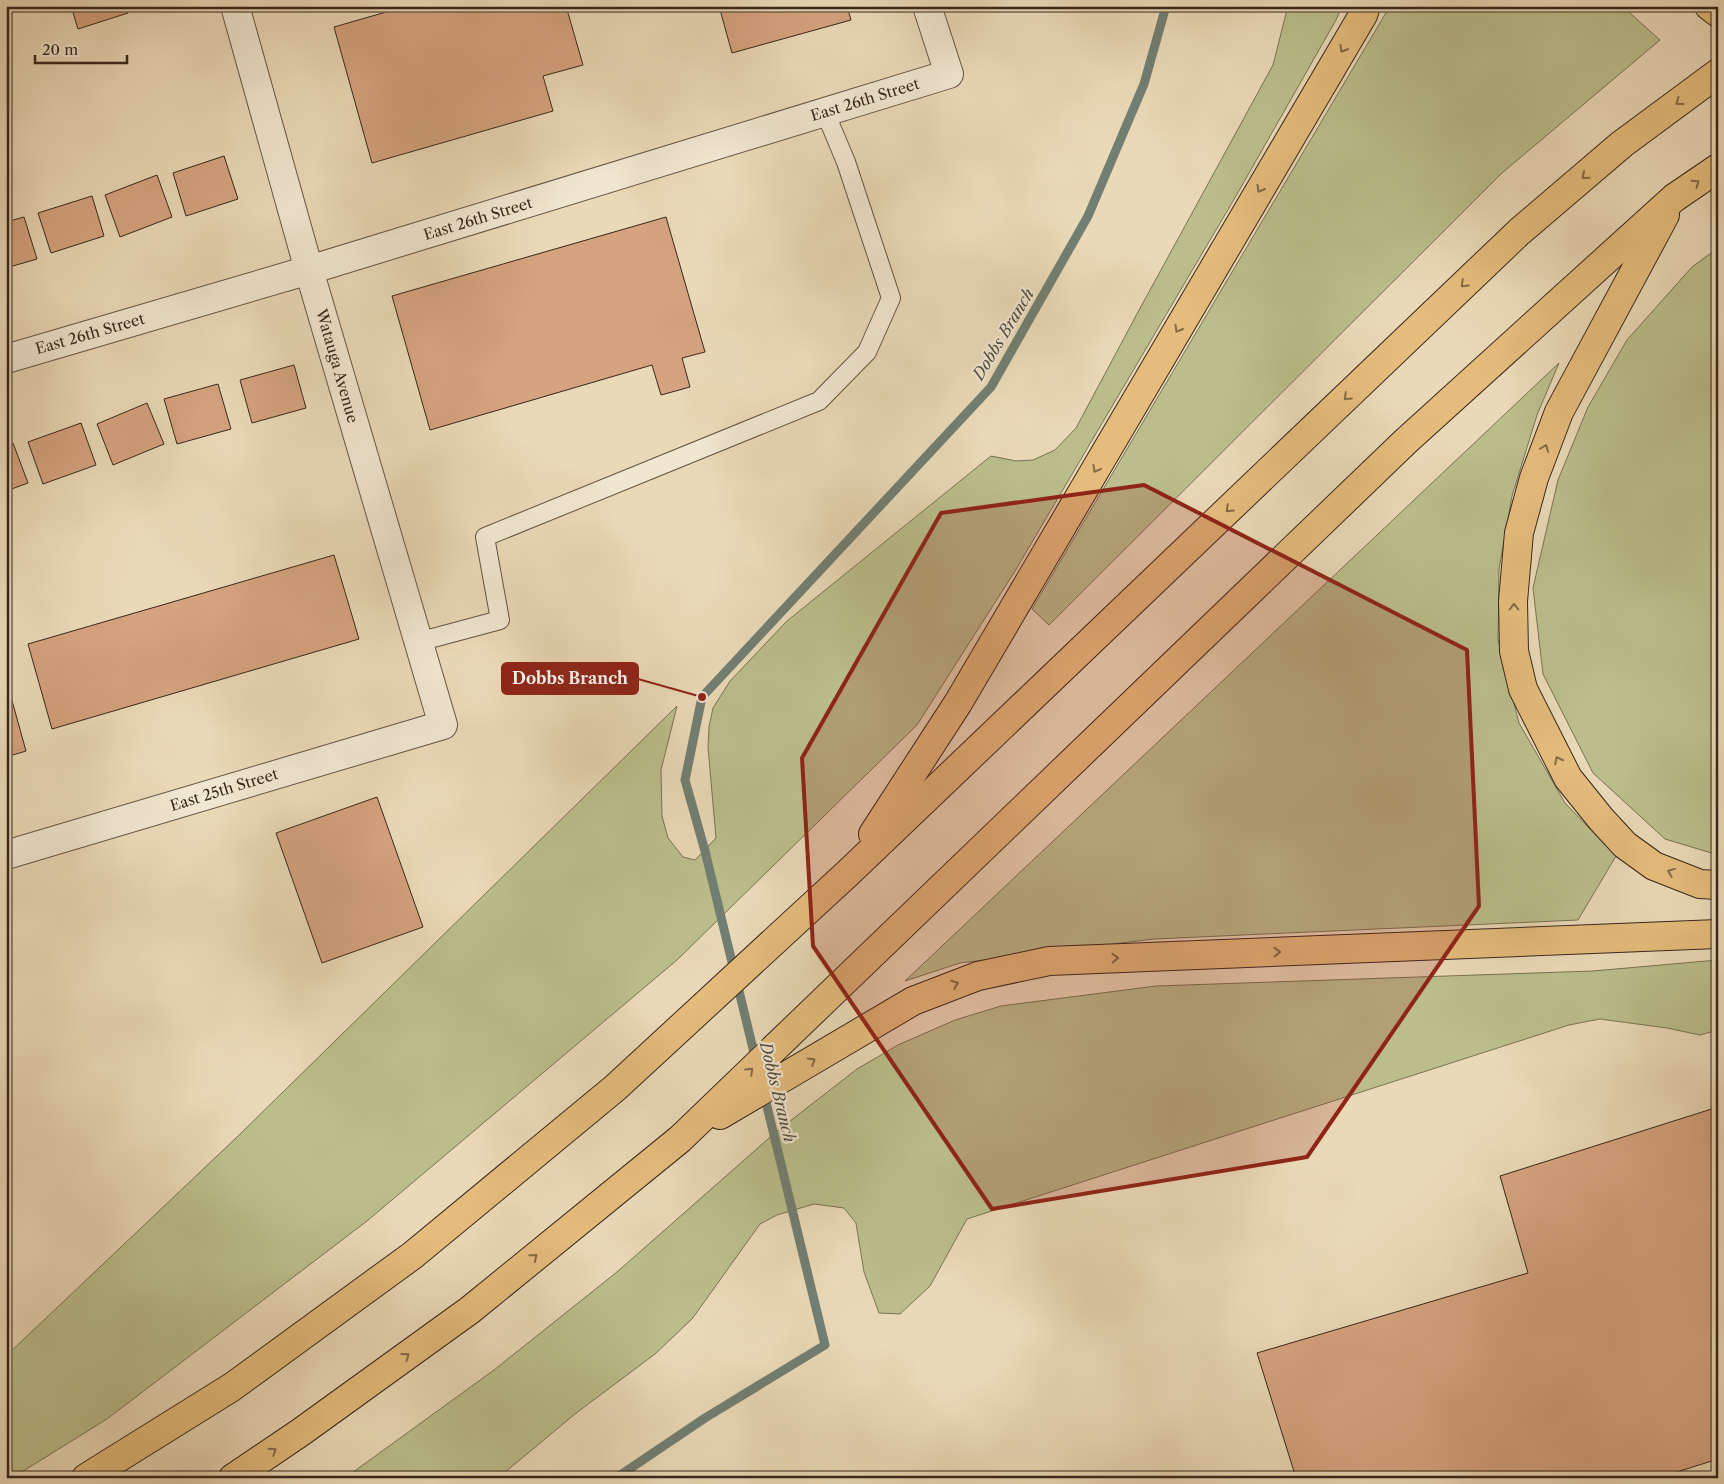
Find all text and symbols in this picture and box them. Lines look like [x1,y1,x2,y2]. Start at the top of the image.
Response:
scale bar [35,32,128,64]
text: 20 m [42,40,78,59]
one-way arrow [1339,43,1349,52]
street label: East 26th Street [808,74,922,125]
one-way arrow [1675,96,1685,105]
one-way arrow [1581,170,1590,179]
one-way arrow [1690,180,1700,189]
one-way arrow [1257,184,1267,193]
street label: East 26th Street [421,193,535,244]
one-way arrow [1461,278,1470,287]
water label: Dobbs Branch [967,285,1038,385]
street label: Watauga Avenue [312,306,363,425]
street label: East 26th Street [33,309,147,358]
one-way arrow [1175,324,1185,333]
one-way arrow [1343,391,1352,400]
one-way arrow [1539,445,1549,453]
one-way arrow [1092,464,1102,473]
one-way arrow [1226,503,1235,512]
one-way arrow [1509,603,1519,610]
callout: Dobbs Branch [502,663,638,694]
text: Dobbs Branch [512,668,628,688]
one-way arrow [1554,756,1564,765]
street label: East 25th Street [168,764,281,815]
one-way arrow [1667,868,1676,878]
one-way arrow [1273,946,1281,957]
one-way arrow [1111,953,1119,963]
one-way arrow [951,980,959,990]
water label: Dobbs Branch [755,1038,800,1144]
one-way arrow [807,1057,816,1067]
one-way arrow [744,1068,753,1077]
one-way arrow [528,1255,537,1263]
one-way arrow [400,1353,410,1362]
one-way arrow [268,1448,277,1457]

